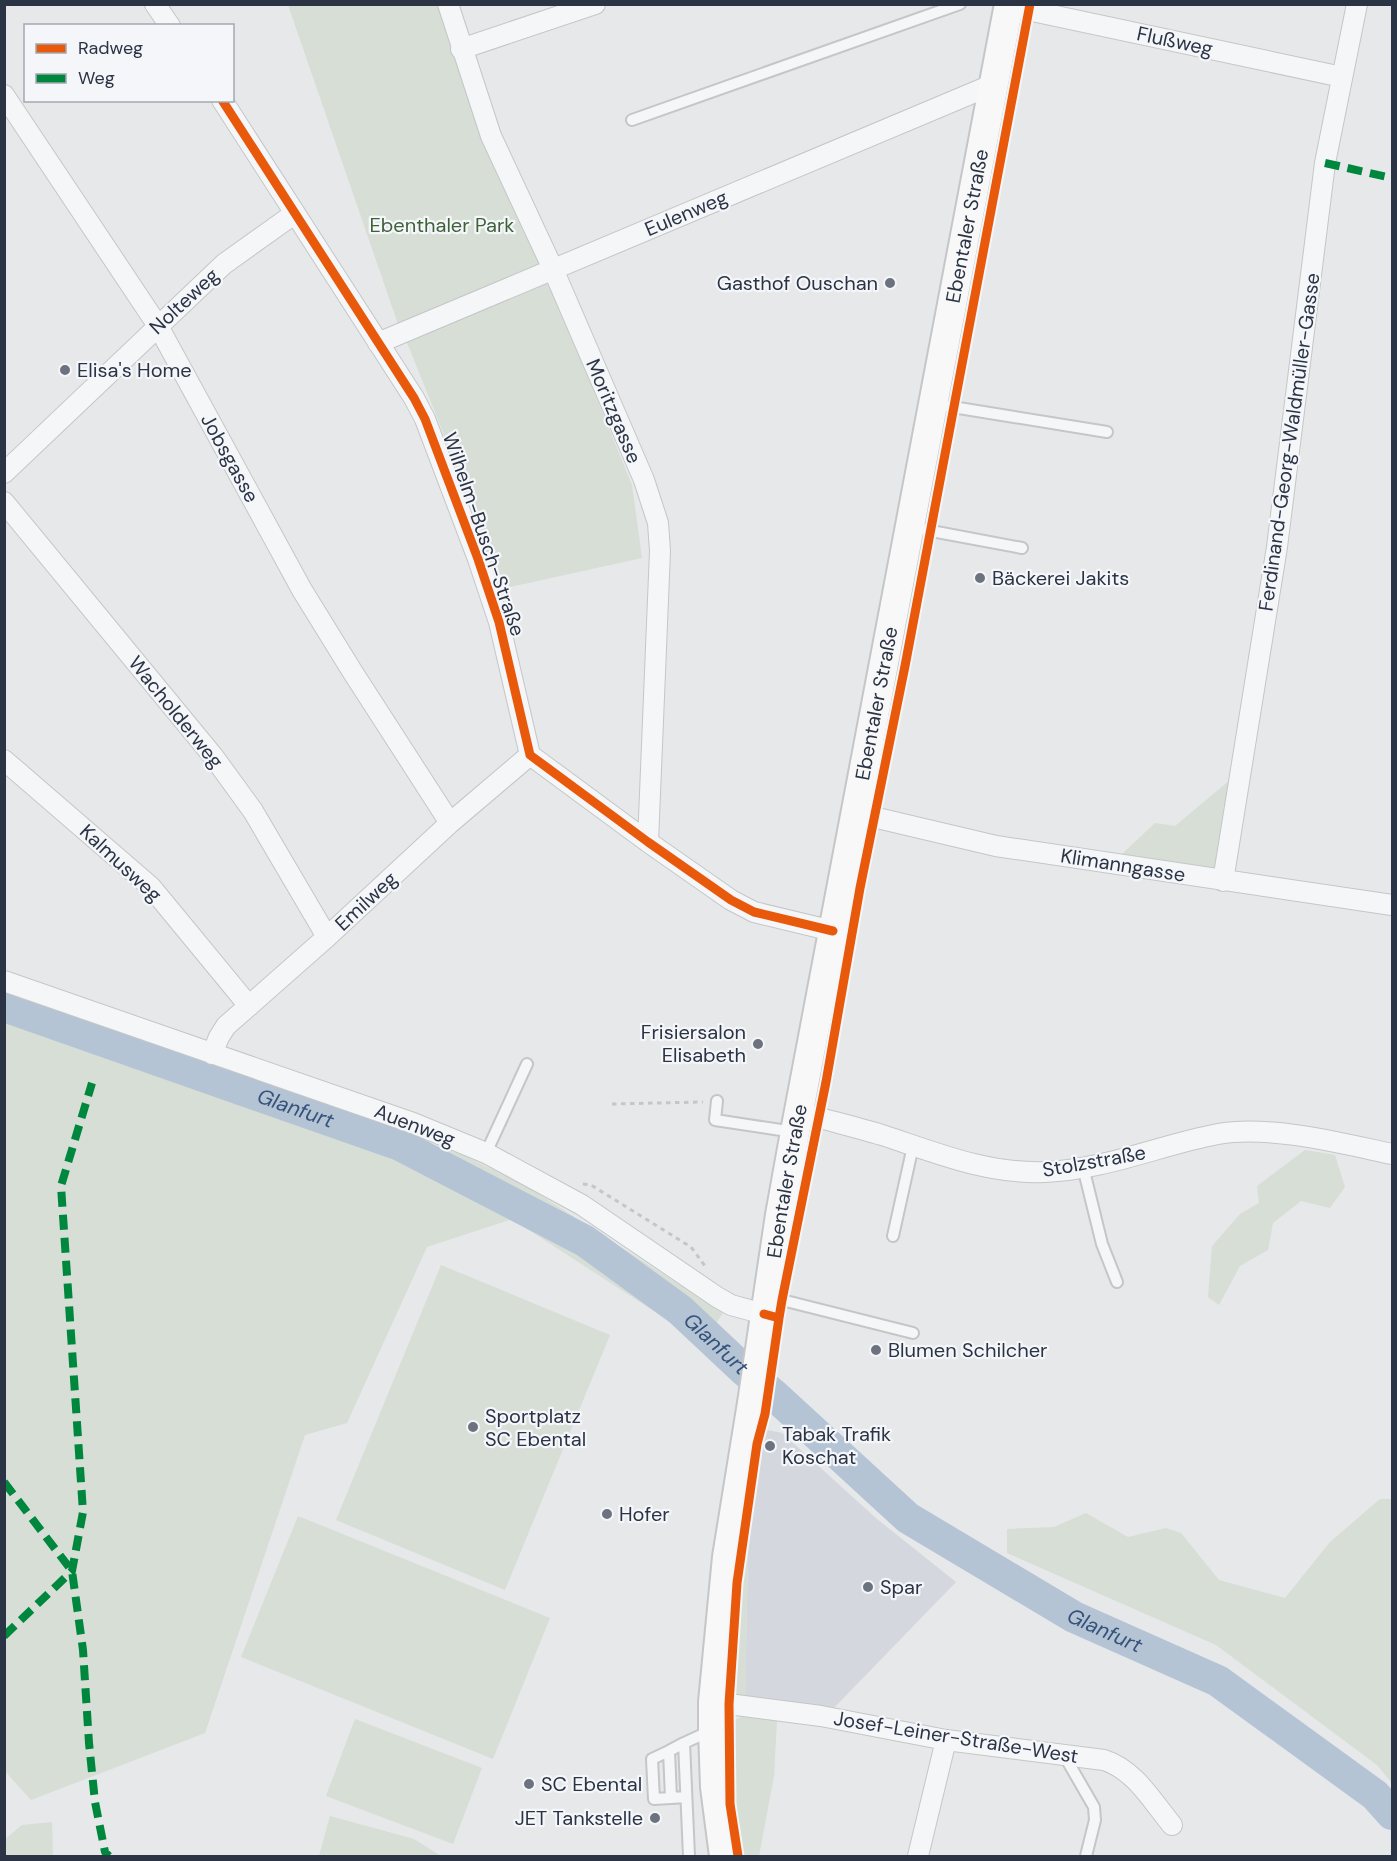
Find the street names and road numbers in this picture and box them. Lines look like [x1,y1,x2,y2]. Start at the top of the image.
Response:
street label: Flußweg [1135,20,1215,62]
street label: Ebentaler Straße [940,147,994,305]
street label: Eulenweg [641,184,731,242]
street label: Nolteweg [144,262,224,340]
street label: Ferdinand-Georg-Waldmüller-Gasse [1252,271,1326,613]
street label: Moritzgasse [580,355,648,467]
street label: Jobsgasse [195,409,265,507]
street label: Wilhelm-Busch-Straße [437,429,531,639]
street label: Ebentaler Straße [849,624,904,782]
street label: Wacholderweg [123,651,229,773]
street label: Kalmusweg [75,818,167,908]
street label: Klimanngasse [1059,842,1187,888]
street label: Emilweg [329,866,403,936]
street label: Auenweg [371,1098,459,1152]
street label: Ebentaler Straße [761,1102,813,1260]
street label: Stolzstraße [1040,1139,1148,1183]
street label: Josef-Leiner-Straße-West [832,1705,1080,1769]

